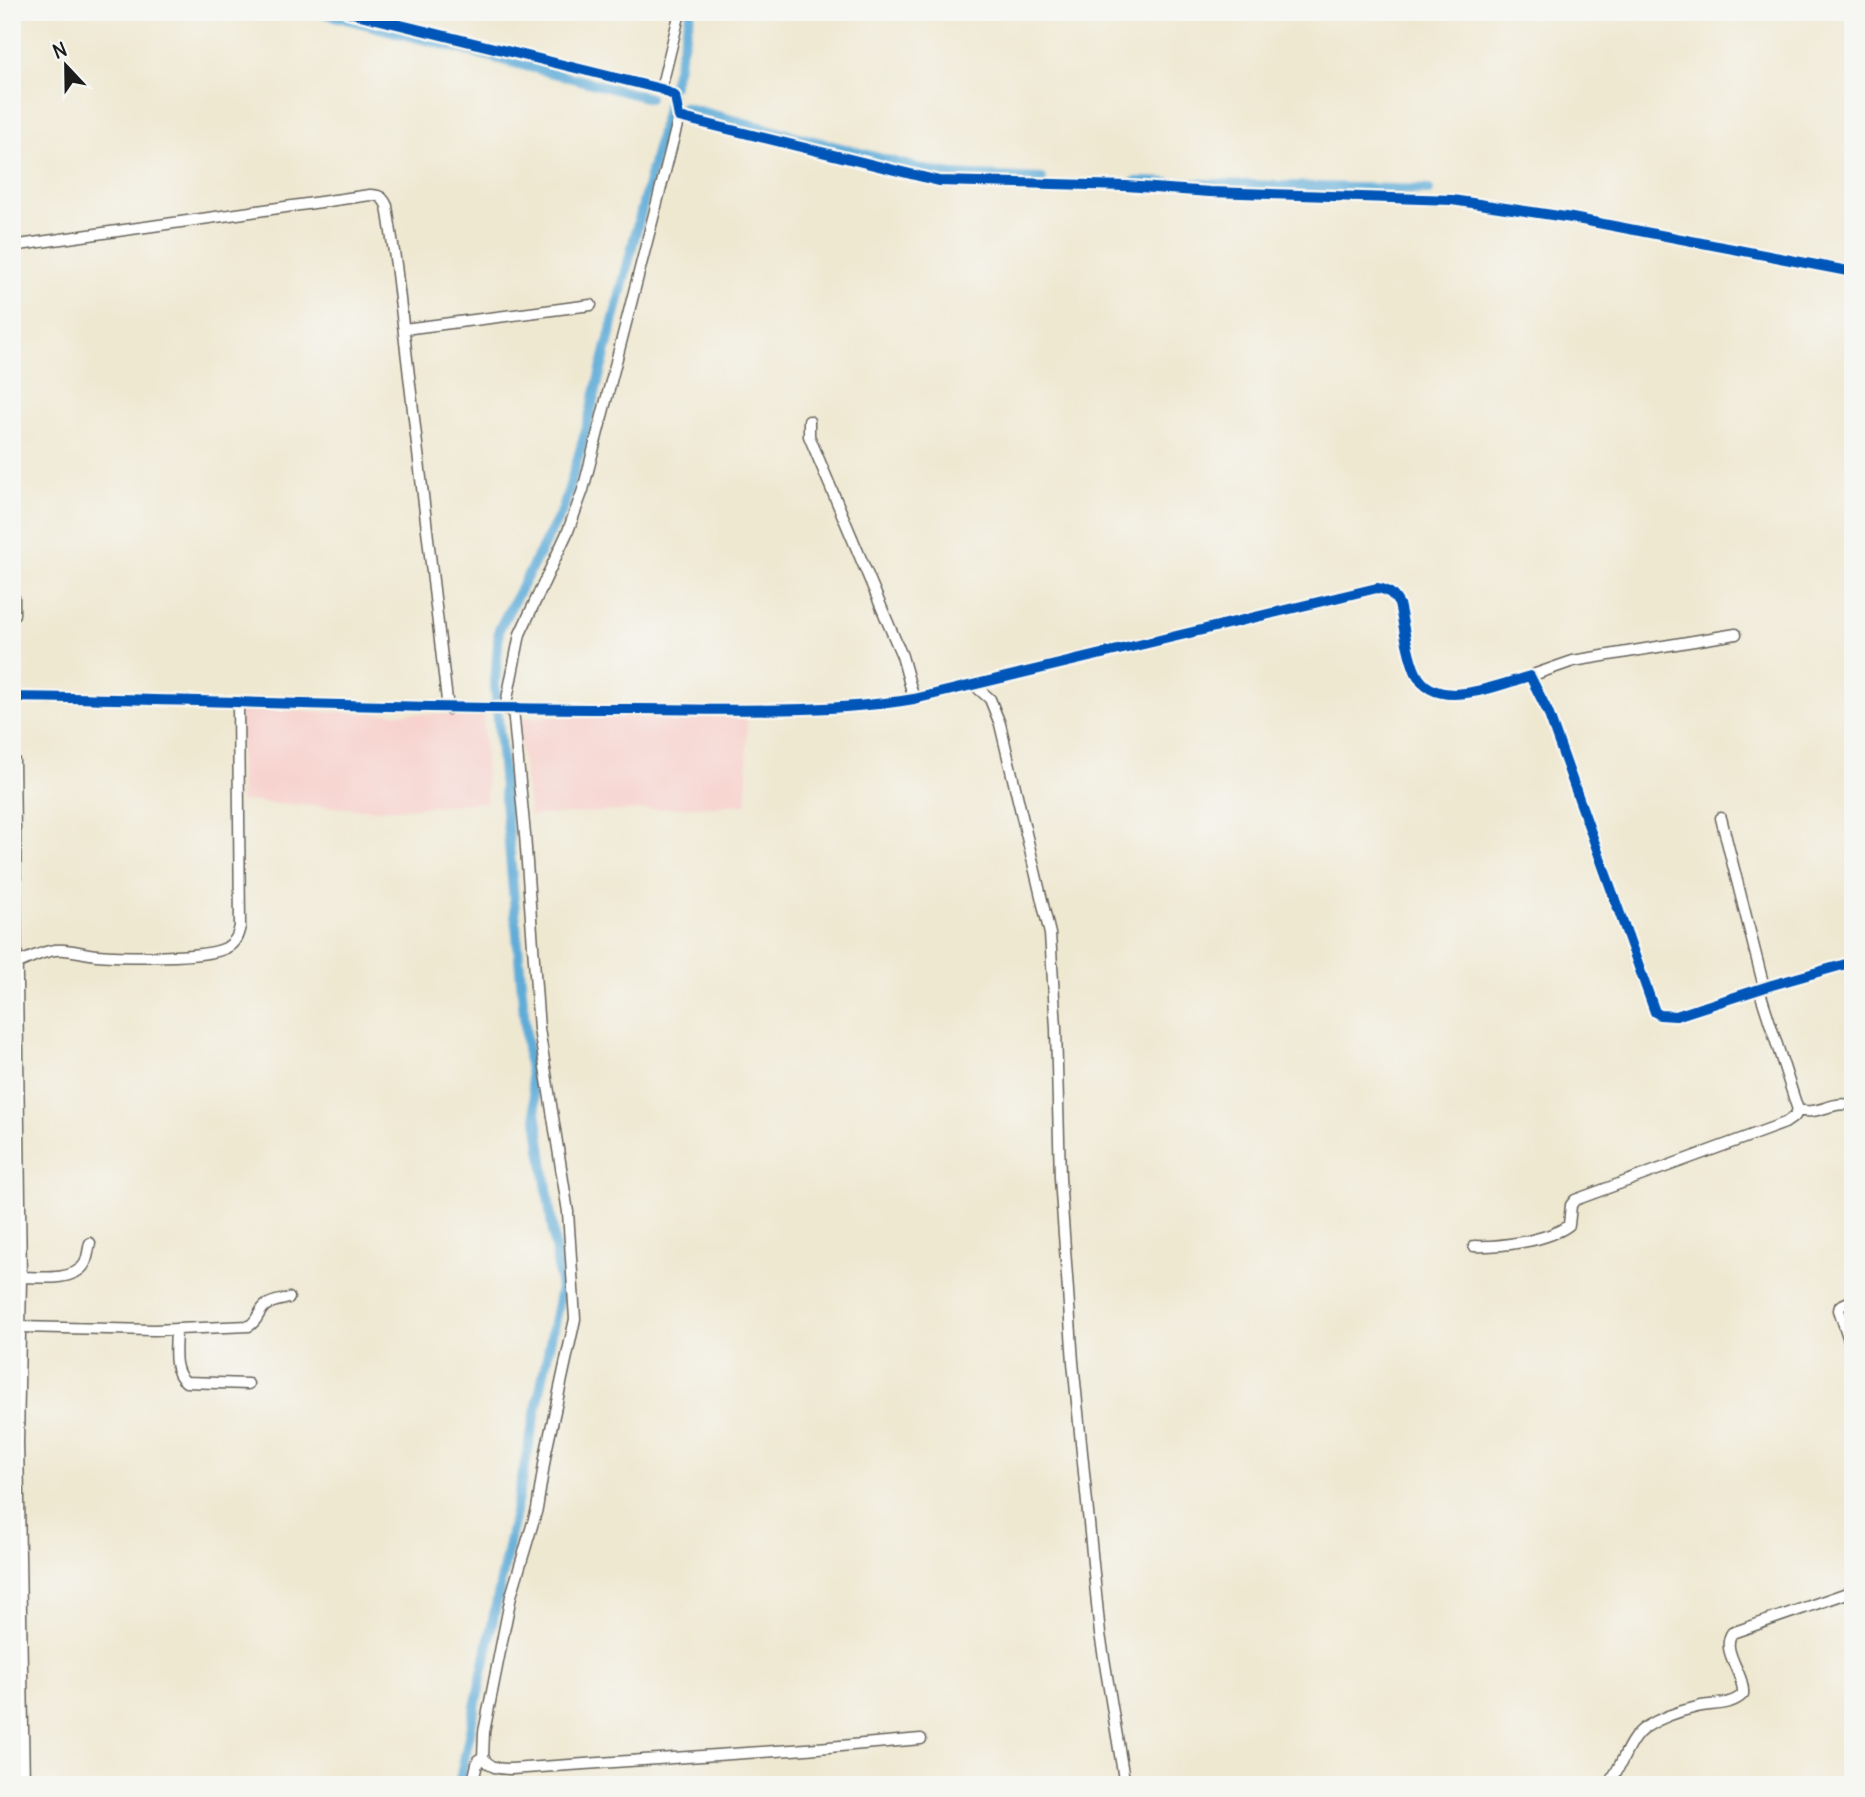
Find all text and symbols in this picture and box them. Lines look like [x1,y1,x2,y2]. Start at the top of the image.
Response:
north arrow [32,32,102,102]
text: N [49,37,70,64]

